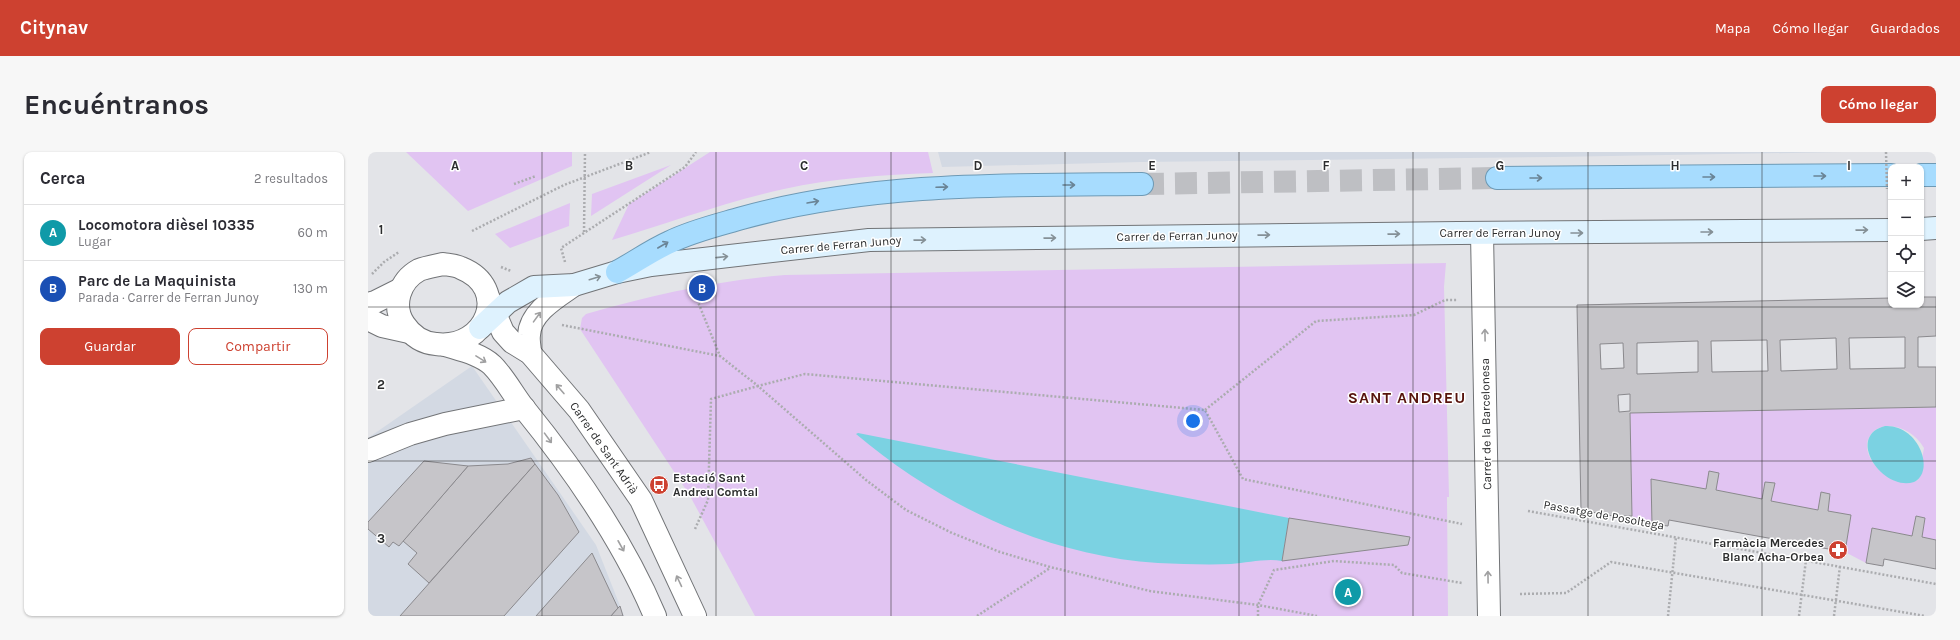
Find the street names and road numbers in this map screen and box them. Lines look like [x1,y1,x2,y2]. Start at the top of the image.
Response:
street label: Carrer de Ferran Junoy [1439,226,1561,240]
street label: Carrer de Ferran Junoy [1116,228,1238,244]
street label: Carrer de Ferran Junoy [780,233,902,257]
street label: Carrer de la Barcelonesa [1478,358,1494,490]
street label: Carrer de Sant Adrià [567,399,641,497]
street label: Passatge de Posoltega [1543,497,1665,533]

